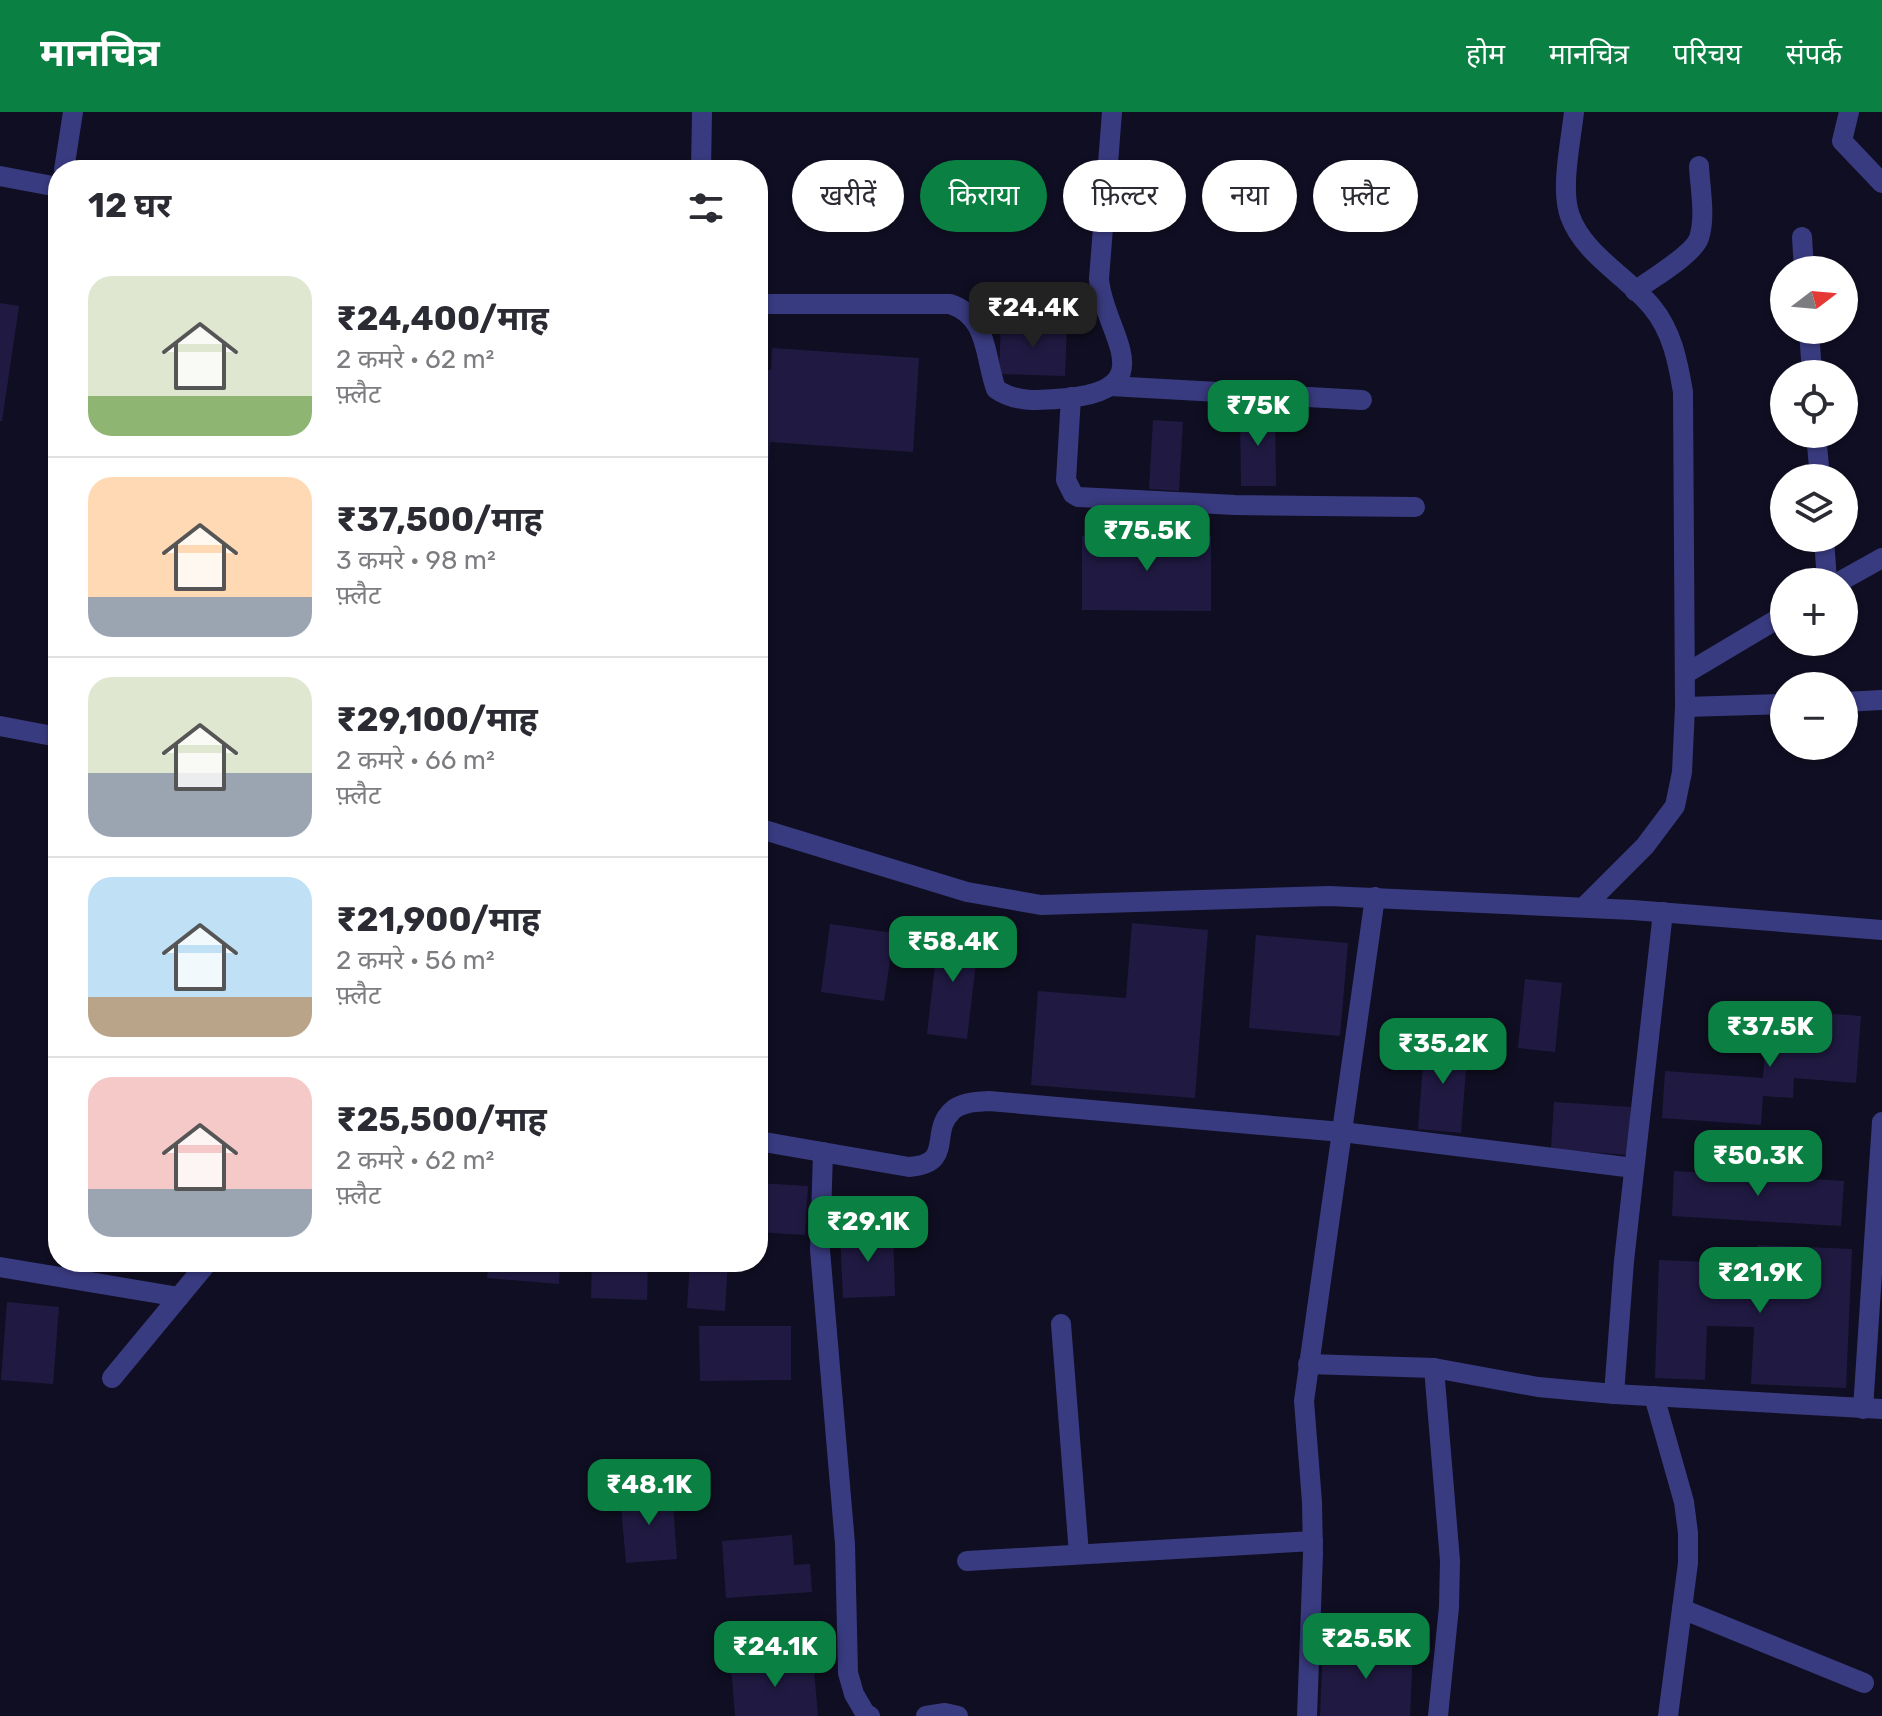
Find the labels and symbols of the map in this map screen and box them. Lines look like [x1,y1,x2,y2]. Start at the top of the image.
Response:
north arrow [1770,256,1858,344]
pin: ₹24.4K [968,282,1098,350]
pin: ₹75K [1211,380,1305,448]
pin: ₹75.5K [1082,505,1212,573]
pin: ₹58.4K [888,916,1018,984]
pin: ₹37.5K [1705,1001,1835,1069]
pin: ₹35.2K [1378,1018,1508,1086]
pin: ₹50.3K [1693,1130,1823,1198]
pin: ₹29.1K [803,1196,933,1264]
pin: ₹21.9K [1695,1247,1825,1315]
pin: ₹48.1K [584,1459,714,1527]
pin: ₹25.5K [1301,1613,1431,1681]
pin: ₹24.1K [710,1621,840,1689]

